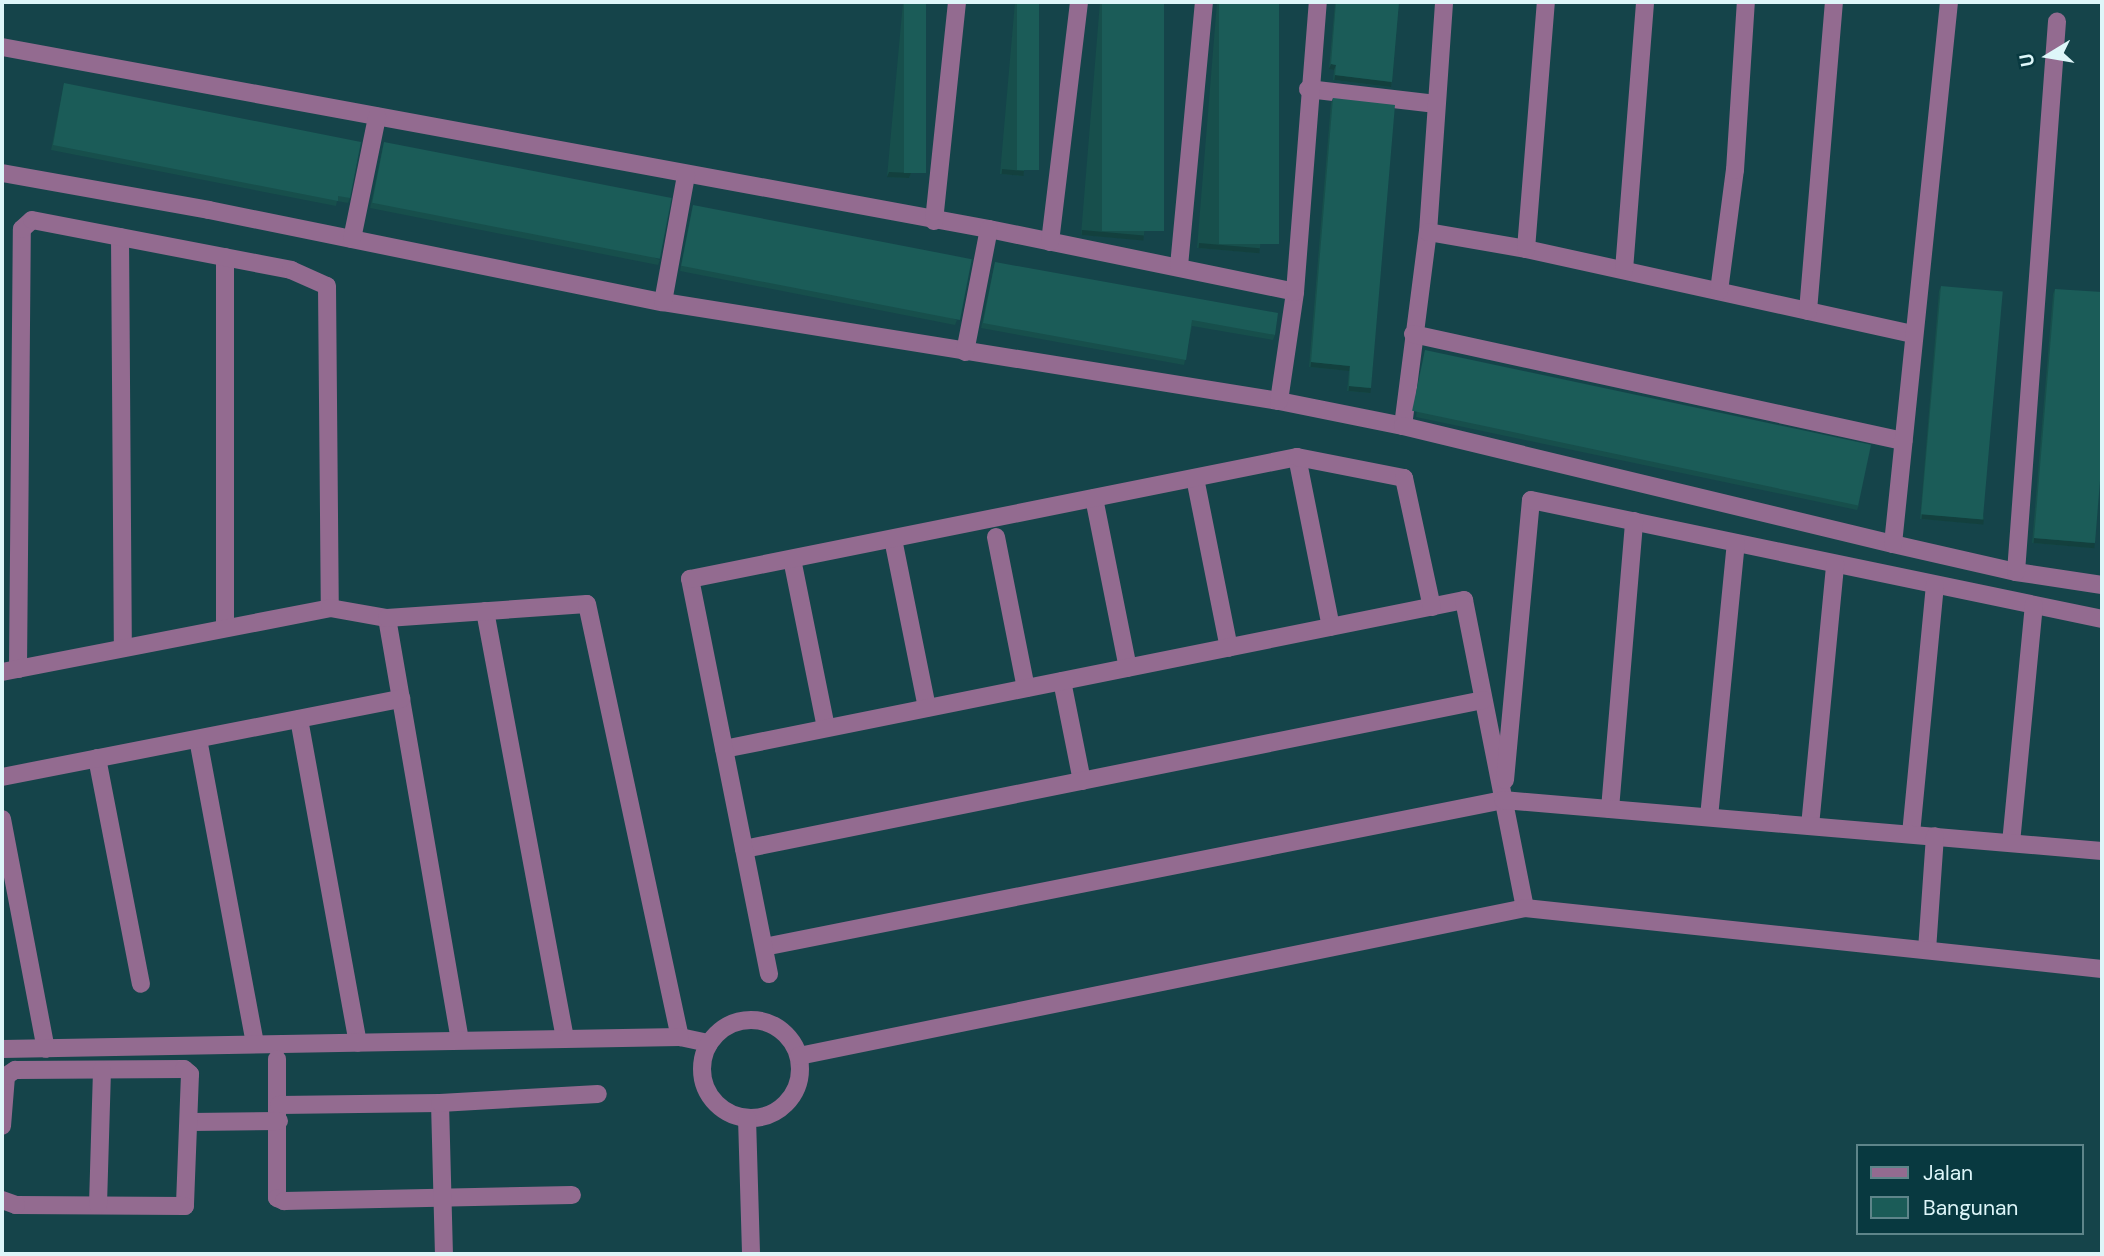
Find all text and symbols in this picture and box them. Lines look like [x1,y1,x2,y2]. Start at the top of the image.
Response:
north arrow [2013,21,2083,91]
text: U [2013,51,2040,69]
legend [1856,1144,2083,1235]
text: Jalan [1923,1159,1973,1187]
text: Bangunan [1923,1194,2018,1222]

